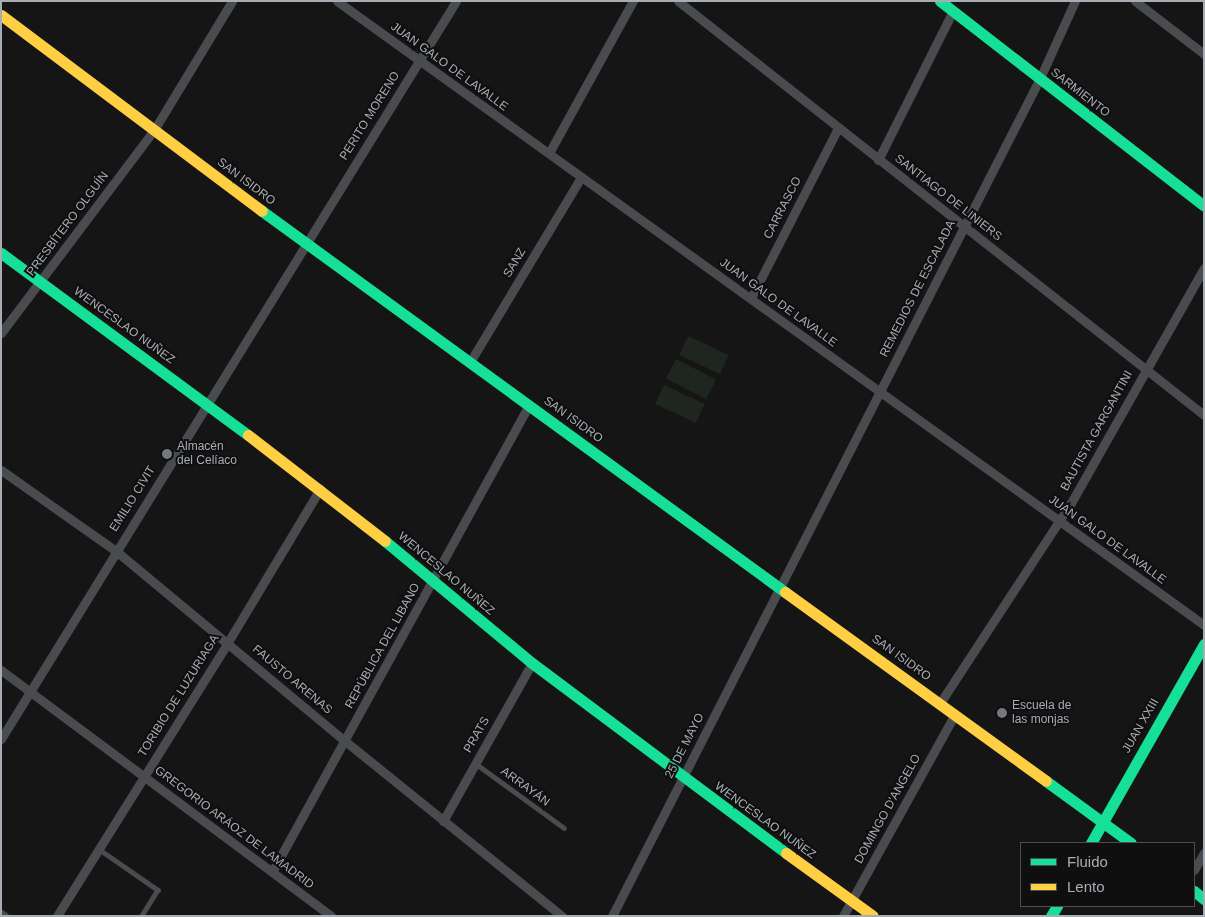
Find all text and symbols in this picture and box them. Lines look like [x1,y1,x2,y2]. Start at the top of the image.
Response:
street label: JUAN GALO DE LAVALLE [387,20,511,114]
street label: SARMIENTO [1048,65,1112,121]
street label: PERITO MORENO [337,69,403,163]
street label: SANTIAGO DE LINIERS [892,152,1004,244]
street label: SAN ISIDRO [214,155,278,209]
street label: PRESBÍTERO OLGUÍN [24,169,112,279]
street label: CARRASCO [761,174,805,242]
street label: REMEDIOS DE ESCALADA [877,218,959,360]
street label: SANZ [501,246,529,280]
street label: JUAN GALO DE LAVALLE [716,256,840,350]
street label: WENCESLAO NUÑEZ [71,285,177,367]
street label: BAUTISTA GARGANTINI [1058,368,1136,494]
street label: SAN ISIDRO [541,394,605,446]
place label: Almacén del Celíaco [177,440,237,468]
marker: Almacén del Celíaco [161,448,173,460]
street label: EMILIO CIVIT [107,464,159,534]
street label: JUAN GALO DE LAVALLE [1045,493,1169,587]
street label: WENCESLAO NUÑEZ [395,529,497,619]
street label: REPÚBLICA DEL LIBANO [342,580,424,712]
street label: TORIBIO DE LUZURIAGA [135,632,223,760]
street label: SAN ISIDRO [869,632,933,684]
street label: FAUSTO ARENAS [249,642,335,718]
street label: JUAN XXIII [1120,696,1162,756]
place label: Escuela de las monjas [1012,699,1071,727]
marker: Escuela de las monjas [996,707,1008,719]
street label: 25 DE MAYO [662,711,708,781]
street label: PRATS [461,714,493,756]
street label: DOMINGO D'ANGELO [852,752,924,866]
street label: GREGORIO ARÁOZ DE LAMADRID [151,763,317,893]
street label: ARRAYÁN [498,764,552,810]
street label: WENCESLAO NUÑEZ [712,780,818,862]
legend [1020,842,1195,907]
text: Fluido [1067,853,1108,870]
text: Lento [1067,878,1105,895]

